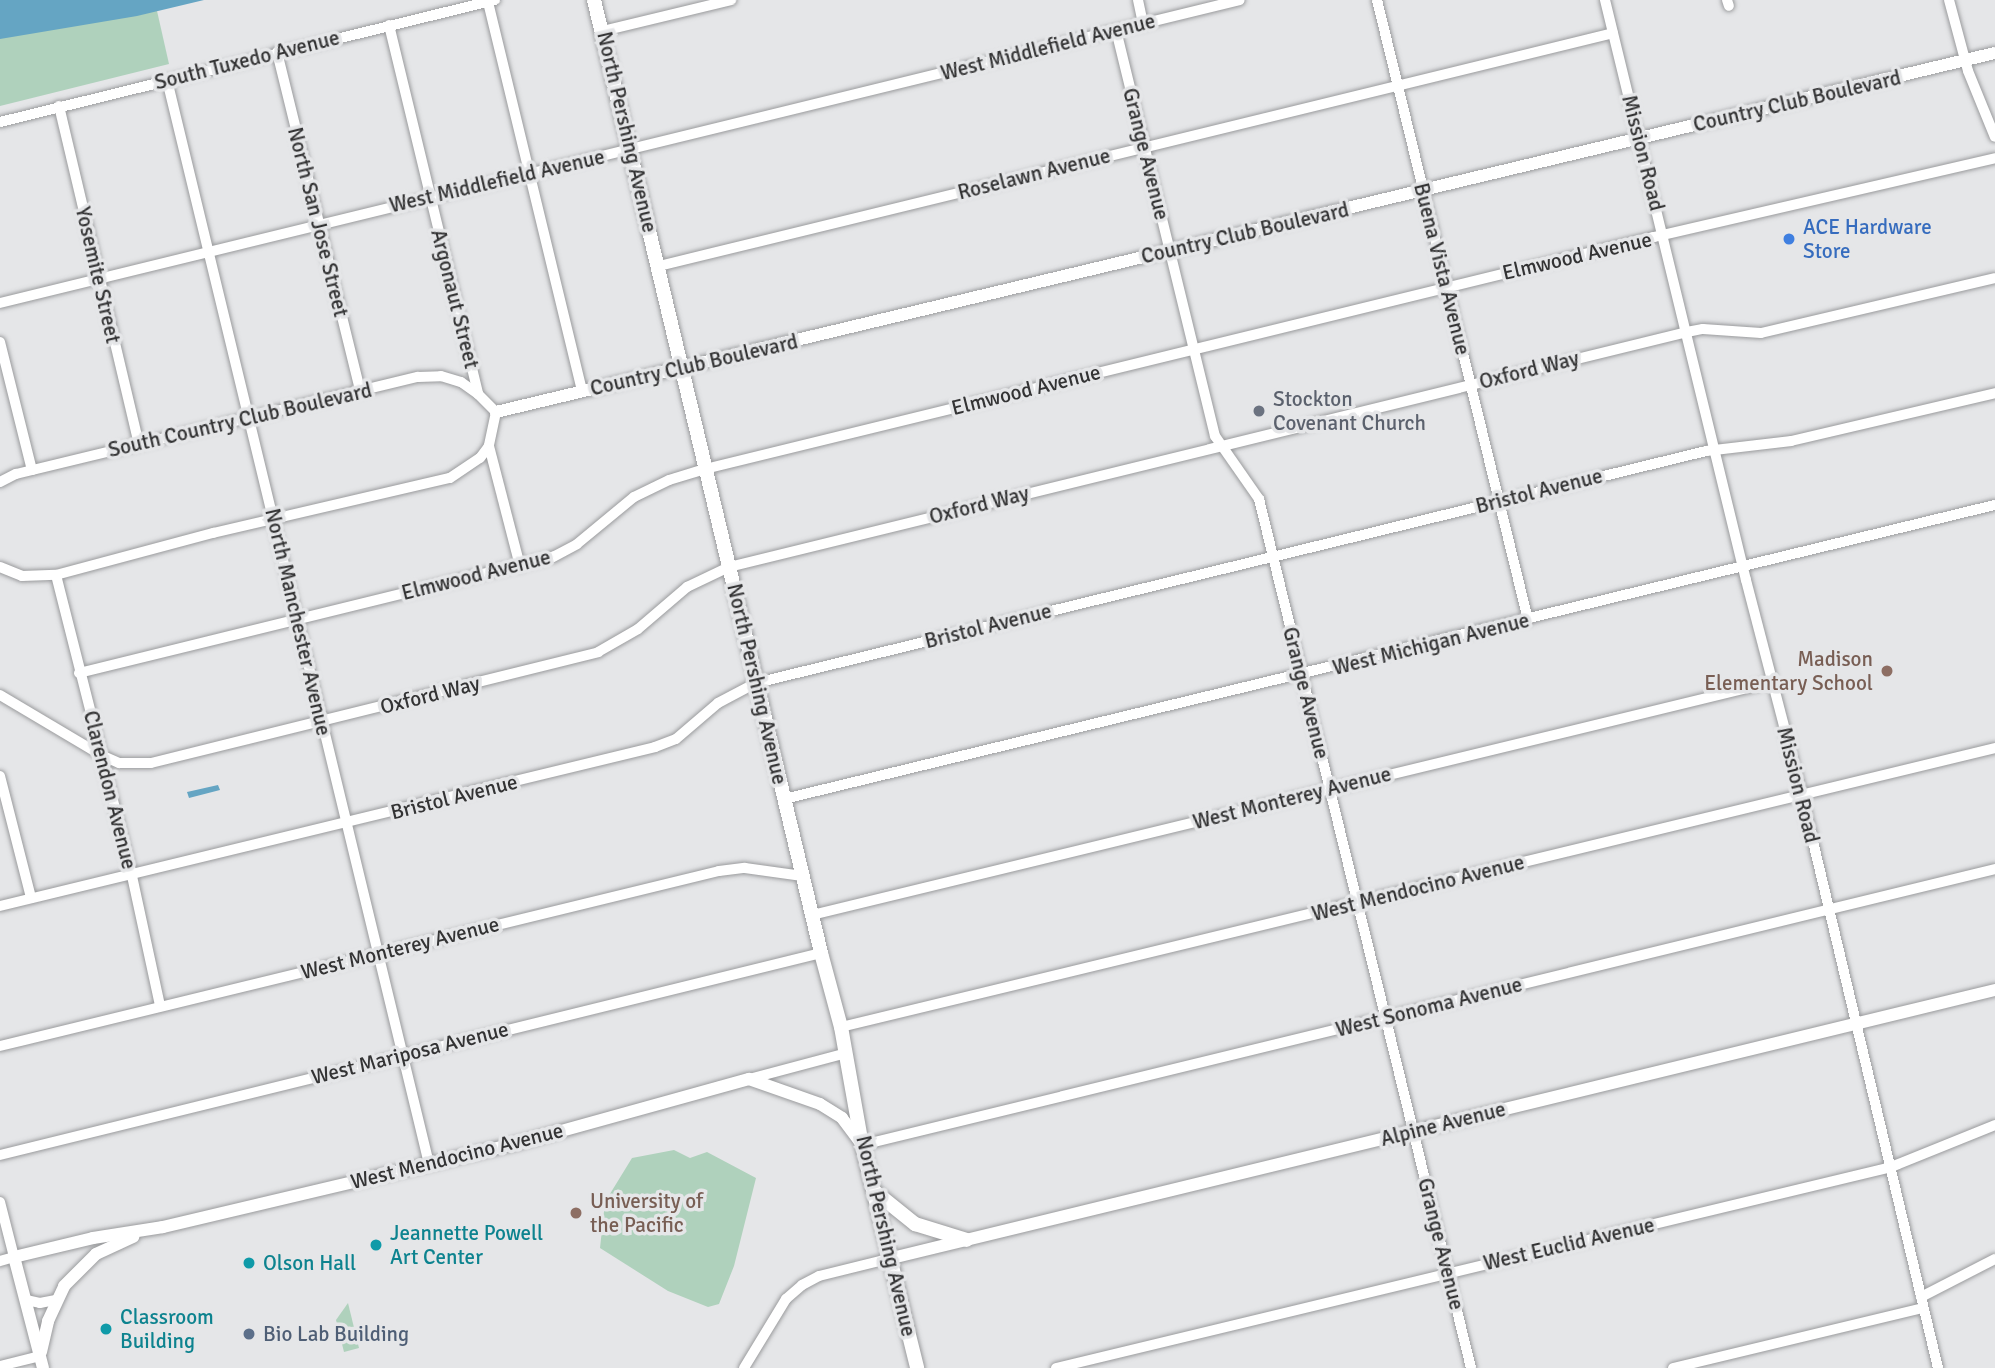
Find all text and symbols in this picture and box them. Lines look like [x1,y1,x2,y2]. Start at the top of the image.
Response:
street label: West Middlefield Avenue [938,8,1158,86]
street label: South Tuxedo Avenue [152,25,342,95]
street label: North Pershing Avenue [592,29,662,235]
street label: Country Club Boulevard [1691,65,1903,137]
street label: Grange Avenue [1117,85,1175,223]
street label: Mission Road [1616,92,1670,214]
street label: North San Jose Street [282,125,354,319]
street label: Roselawn Avenue [955,143,1113,205]
street label: West Middlefield Avenue [387,144,607,218]
street label: Buena Vista Avenue [1408,180,1476,358]
street label: Country Club Boulevard [1139,197,1351,269]
street label: Yosemite Street [70,204,126,346]
place label: ACE Hardware Store [1803,214,1932,264]
street label: Argonaut Street [426,227,484,371]
street label: Elmwood Avenue [1500,227,1654,285]
marker: ACE Hardware Store [1781,231,1797,247]
street label: Country Club Boulevard [588,329,800,401]
street label: Oxford Way [1477,345,1581,395]
street label: Elmwood Avenue [949,359,1103,421]
street label: South Country Club Boulevard [106,377,374,463]
place label: Stockton Covenant Church [1273,386,1426,436]
marker: Stockton Covenant Church [1251,403,1267,419]
street label: Bristol Avenue [1473,463,1605,519]
street label: Oxford Way [927,480,1031,530]
street label: North Manchester Avenue [260,506,336,738]
street label: Elmwood Avenue [399,544,553,606]
street label: North Pershing Avenue [722,581,792,787]
street label: Bristol Avenue [922,598,1054,654]
street label: West Michigan Avenue [1330,607,1532,681]
street label: Grange Avenue [1277,624,1335,762]
place label: Madison Elementary School [1704,646,1873,696]
marker: Madison Elementary School [1879,663,1895,679]
street label: Oxford Way [378,670,482,720]
street label: Clarendon Avenue [78,708,142,872]
street label: Mission Road [1771,724,1825,846]
street label: West Monterey Avenue [1190,761,1394,835]
street label: Bristol Avenue [388,769,520,825]
street label: West Mendocino Avenue [1309,849,1527,927]
street label: West Monterey Avenue [298,911,502,985]
street label: West Sonoma Avenue [1333,972,1525,1042]
street label: West Mariposa Avenue [309,1016,511,1090]
street label: Alpine Avenue [1378,1096,1508,1152]
street label: West Mendocino Avenue [348,1117,566,1195]
street label: North Pershing Avenue [851,1133,921,1339]
street label: Grange Avenue [1412,1175,1470,1313]
place label: University of the Pacific [590,1188,703,1238]
marker: University of the Pacific [568,1205,584,1221]
street label: West Euclid Avenue [1481,1212,1657,1276]
place label: Jeannette Powell Art Center [390,1220,543,1270]
marker: Jeannette Powell Art Center [368,1237,384,1253]
place label: Olson Hall [263,1250,356,1276]
marker: Olson Hall [241,1255,257,1271]
place label: Classroom Building [120,1304,214,1354]
marker: Classroom Building [98,1321,114,1337]
place label: Bio Lab Building [263,1321,409,1347]
marker: Bio Lab Building [241,1326,257,1342]

